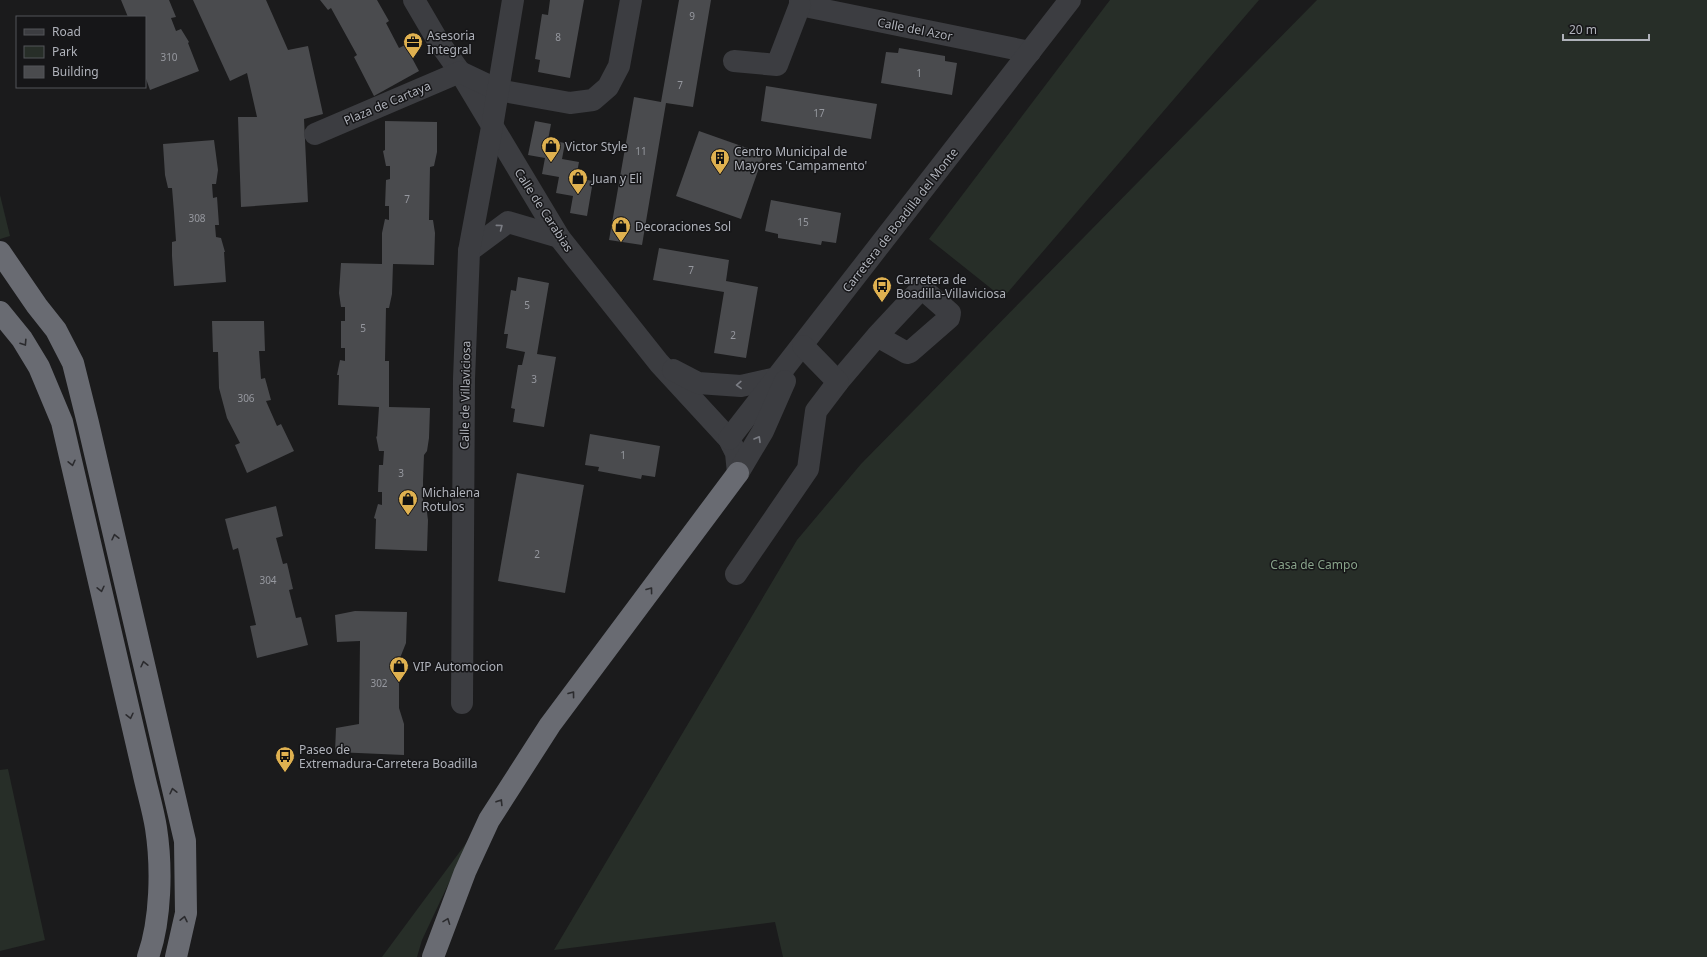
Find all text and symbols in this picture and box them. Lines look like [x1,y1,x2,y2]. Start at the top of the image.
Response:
house number: 9 [689,9,695,23]
street label: Calle del Azor [876,13,954,45]
legend [16,16,146,88]
scale bar [1563,16,1649,42]
text: 20 m [1569,21,1597,38]
text: Road [52,23,81,40]
place label: Asesoria Integral [427,27,475,58]
house number: 8 [555,30,561,44]
office icon: Asesoria Integral [402,31,424,59]
text: Park [52,43,78,60]
house number: 310 [160,50,178,64]
text: Building [52,63,99,80]
house number: 1 [916,66,922,80]
street label: Plaza de Cartaya [341,77,433,129]
house number: 7 [677,78,683,92]
house number: 17 [813,106,825,120]
shop icon: Victor Style [540,135,562,163]
place label: Victor Style [565,138,628,155]
place label: Centro Municipal de Mayores 'Campamento' [734,143,867,174]
house number: 11 [635,144,647,158]
street label: Carretera de Boadilla del Monte [838,144,962,296]
building icon: Centro Municipal de Mayores 'Campamento' [709,147,731,175]
street label: Calle de Carabias [511,165,578,255]
shop icon: Juan y Eli [567,167,589,195]
place label: Juan y Eli [591,170,642,187]
house number: 7 [404,192,410,206]
house number: 308 [188,211,206,225]
shop icon: Decoraciones Sol [610,215,632,243]
house number: 15 [797,215,809,229]
place label: Decoraciones Sol [635,218,731,235]
one-way arrow [496,225,503,232]
house number: 7 [688,263,694,277]
place label: Carretera de Boadilla-Villaviciosa [896,271,1006,302]
bus stop icon: Carretera de Boadilla-Villaviciosa [871,275,893,303]
house number: 5 [524,298,530,312]
house number: 5 [360,321,366,335]
house number: 2 [730,328,736,342]
one-way arrow [19,338,26,345]
street label: Calle de Villaviciosa [456,341,474,449]
house number: 3 [531,372,537,386]
one-way arrow [736,381,742,389]
house number: 306 [237,391,255,405]
one-way arrow [753,437,761,444]
house number: 1 [620,448,626,462]
one-way arrow [67,459,75,466]
house number: 3 [398,466,404,480]
place label: Michalena Rotulos [422,484,480,515]
shop icon: Michalena Rotulos [397,488,419,516]
one-way arrow [111,534,119,540]
house number: 2 [534,547,540,561]
park label: Casa de Campo [1270,556,1358,573]
house number: 304 [259,573,277,587]
one-way arrow [96,586,104,592]
one-way arrow [646,588,653,595]
shop icon: VIP Automocion [388,655,410,683]
place label: VIP Automocion [413,658,503,675]
one-way arrow [140,661,148,667]
house number: 302 [370,676,388,690]
one-way arrow [568,692,575,699]
one-way arrow [126,713,134,719]
place label: Paseo de Extremadura-Carretera Boadilla [299,741,478,772]
bus stop icon: Paseo de Extremadura-Carretera Boadilla [274,745,296,773]
one-way arrow [170,787,178,794]
one-way arrow [496,800,503,807]
one-way arrow [180,916,188,922]
one-way arrow [442,917,450,924]

